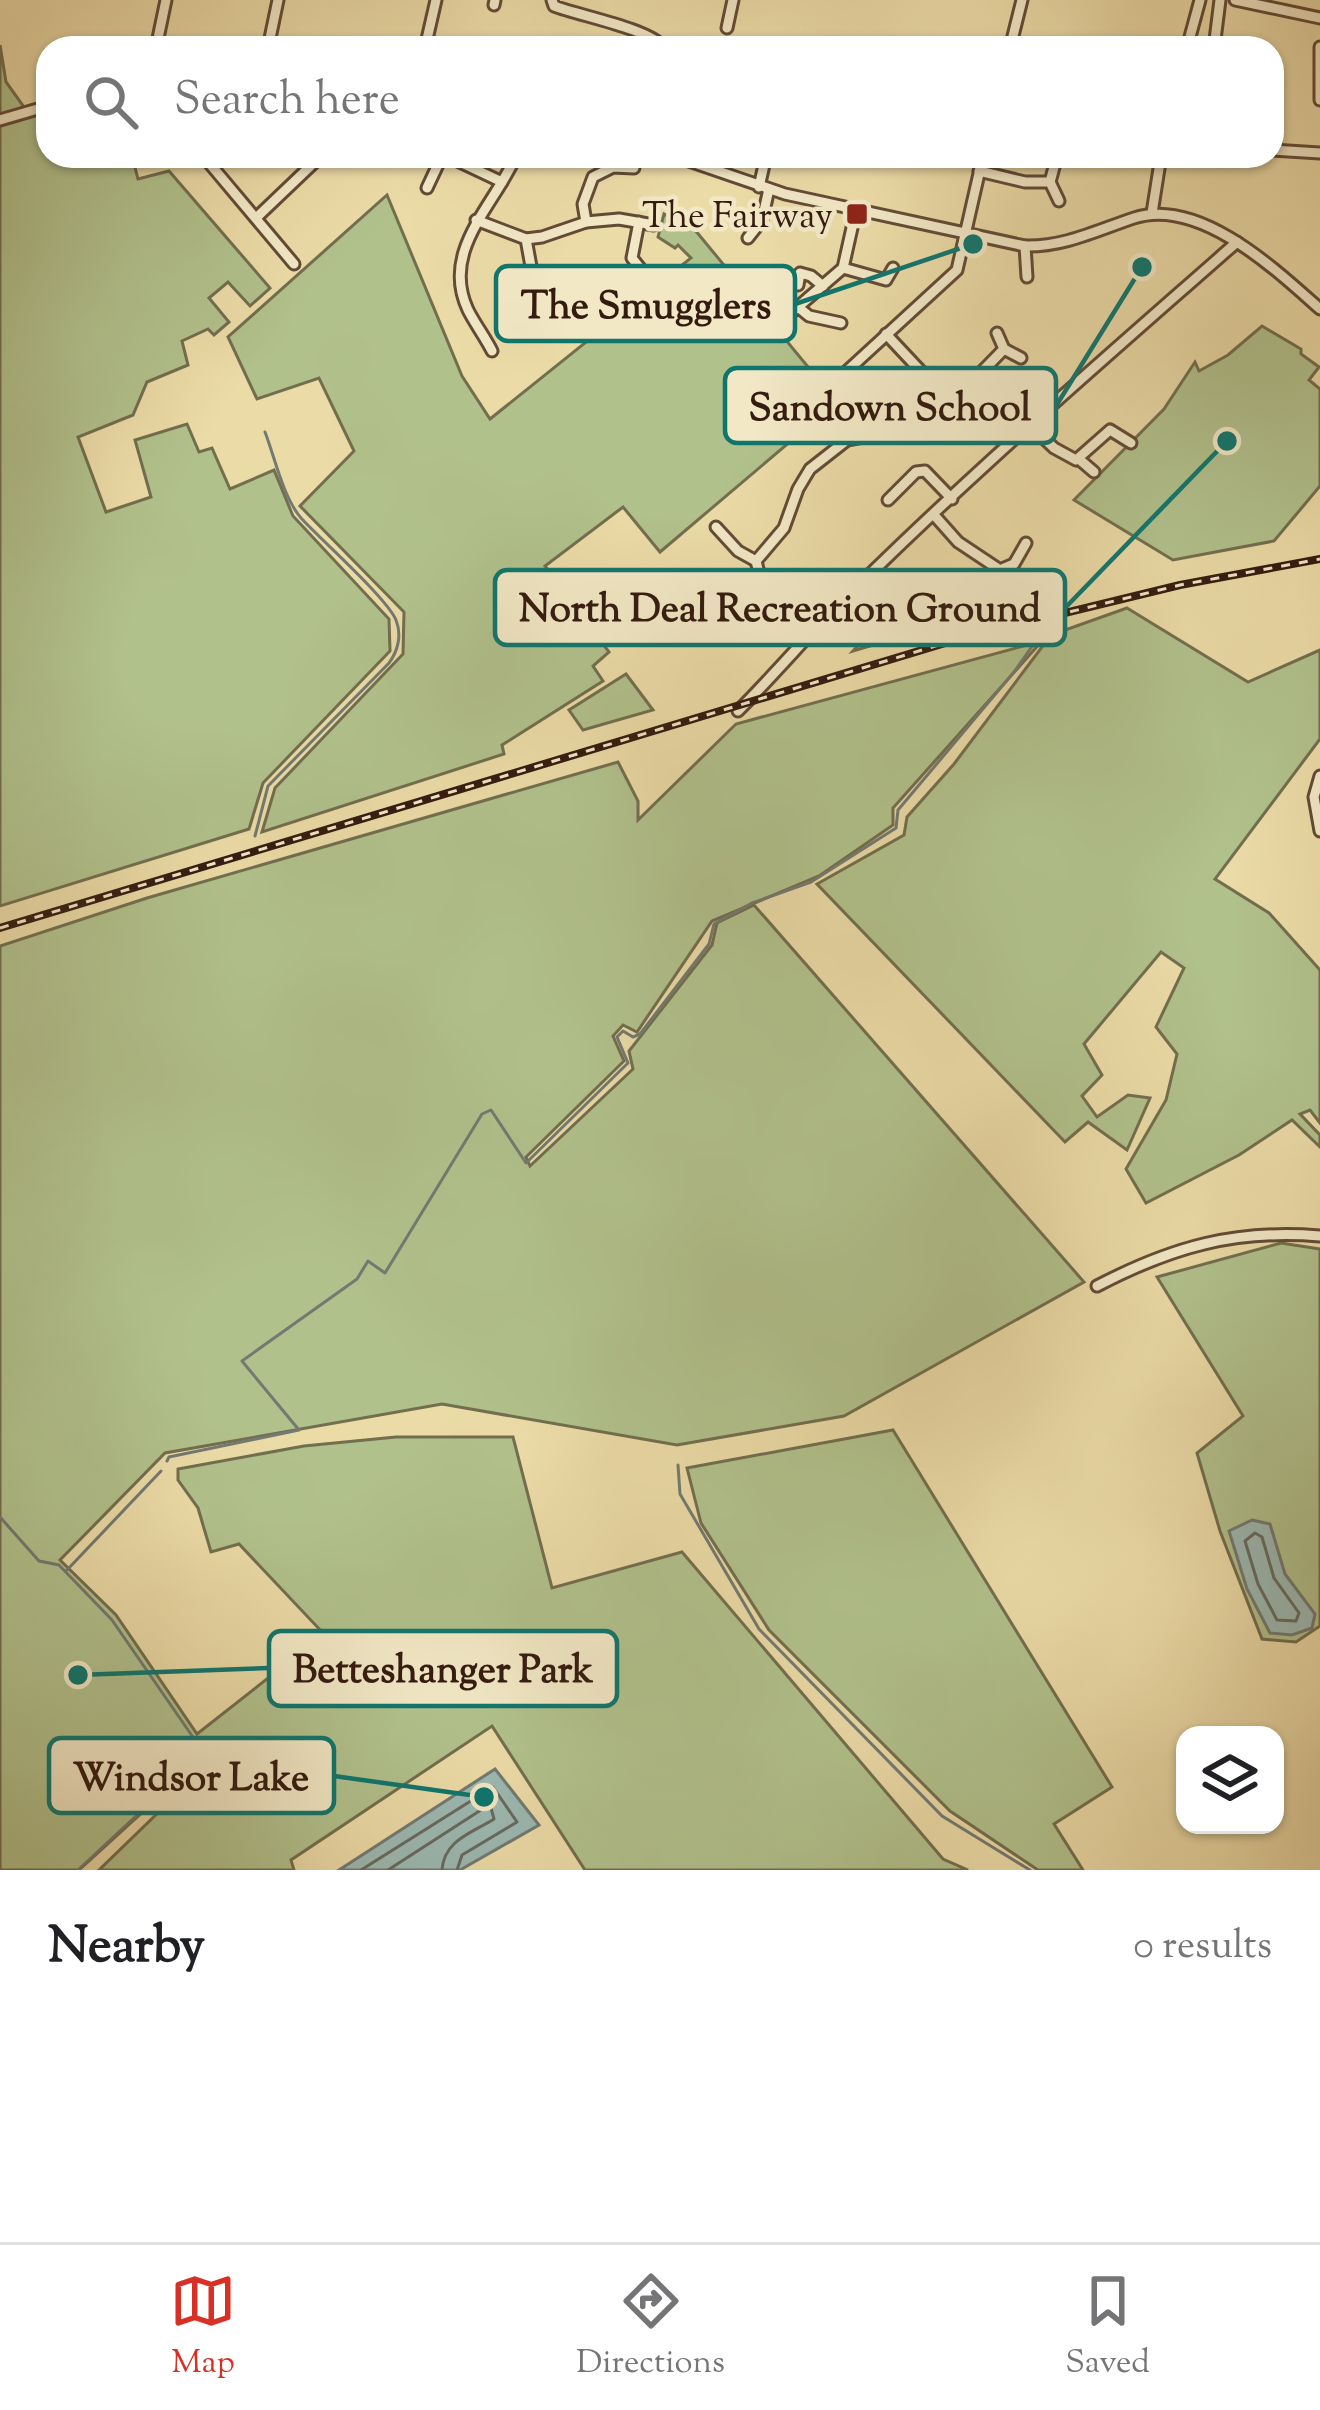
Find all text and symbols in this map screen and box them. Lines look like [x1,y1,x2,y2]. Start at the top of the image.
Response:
search box [36,36,1284,168]
icon: search [78,69,144,135]
text: Search here [174,70,400,135]
place label: The Fairway [642,192,833,244]
marker: The Fairway [844,201,870,227]
callout: The Smugglers [496,266,795,341]
text: The Smugglers [521,281,771,337]
callout: Sandown School [725,368,1056,443]
text: Sandown School [749,383,1032,439]
callout: North Deal Recreation Ground [495,570,1065,645]
text: North Deal Recreation Ground [519,584,1041,640]
callout: Betteshanger Park [269,1631,617,1706]
text: Betteshanger Park [293,1645,594,1701]
map controls [1176,1726,1284,1834]
button: layers [1176,1726,1284,1834]
callout: Windsor Lake [49,1738,334,1813]
text: Windsor Lake [73,1753,309,1809]
text: Nearby [48,1912,205,1985]
text: 0 results [1133,1920,1272,1976]
tab: Map [170,2268,236,2388]
tab: Directions [576,2268,725,2388]
tab: Saved [1065,2268,1150,2388]

